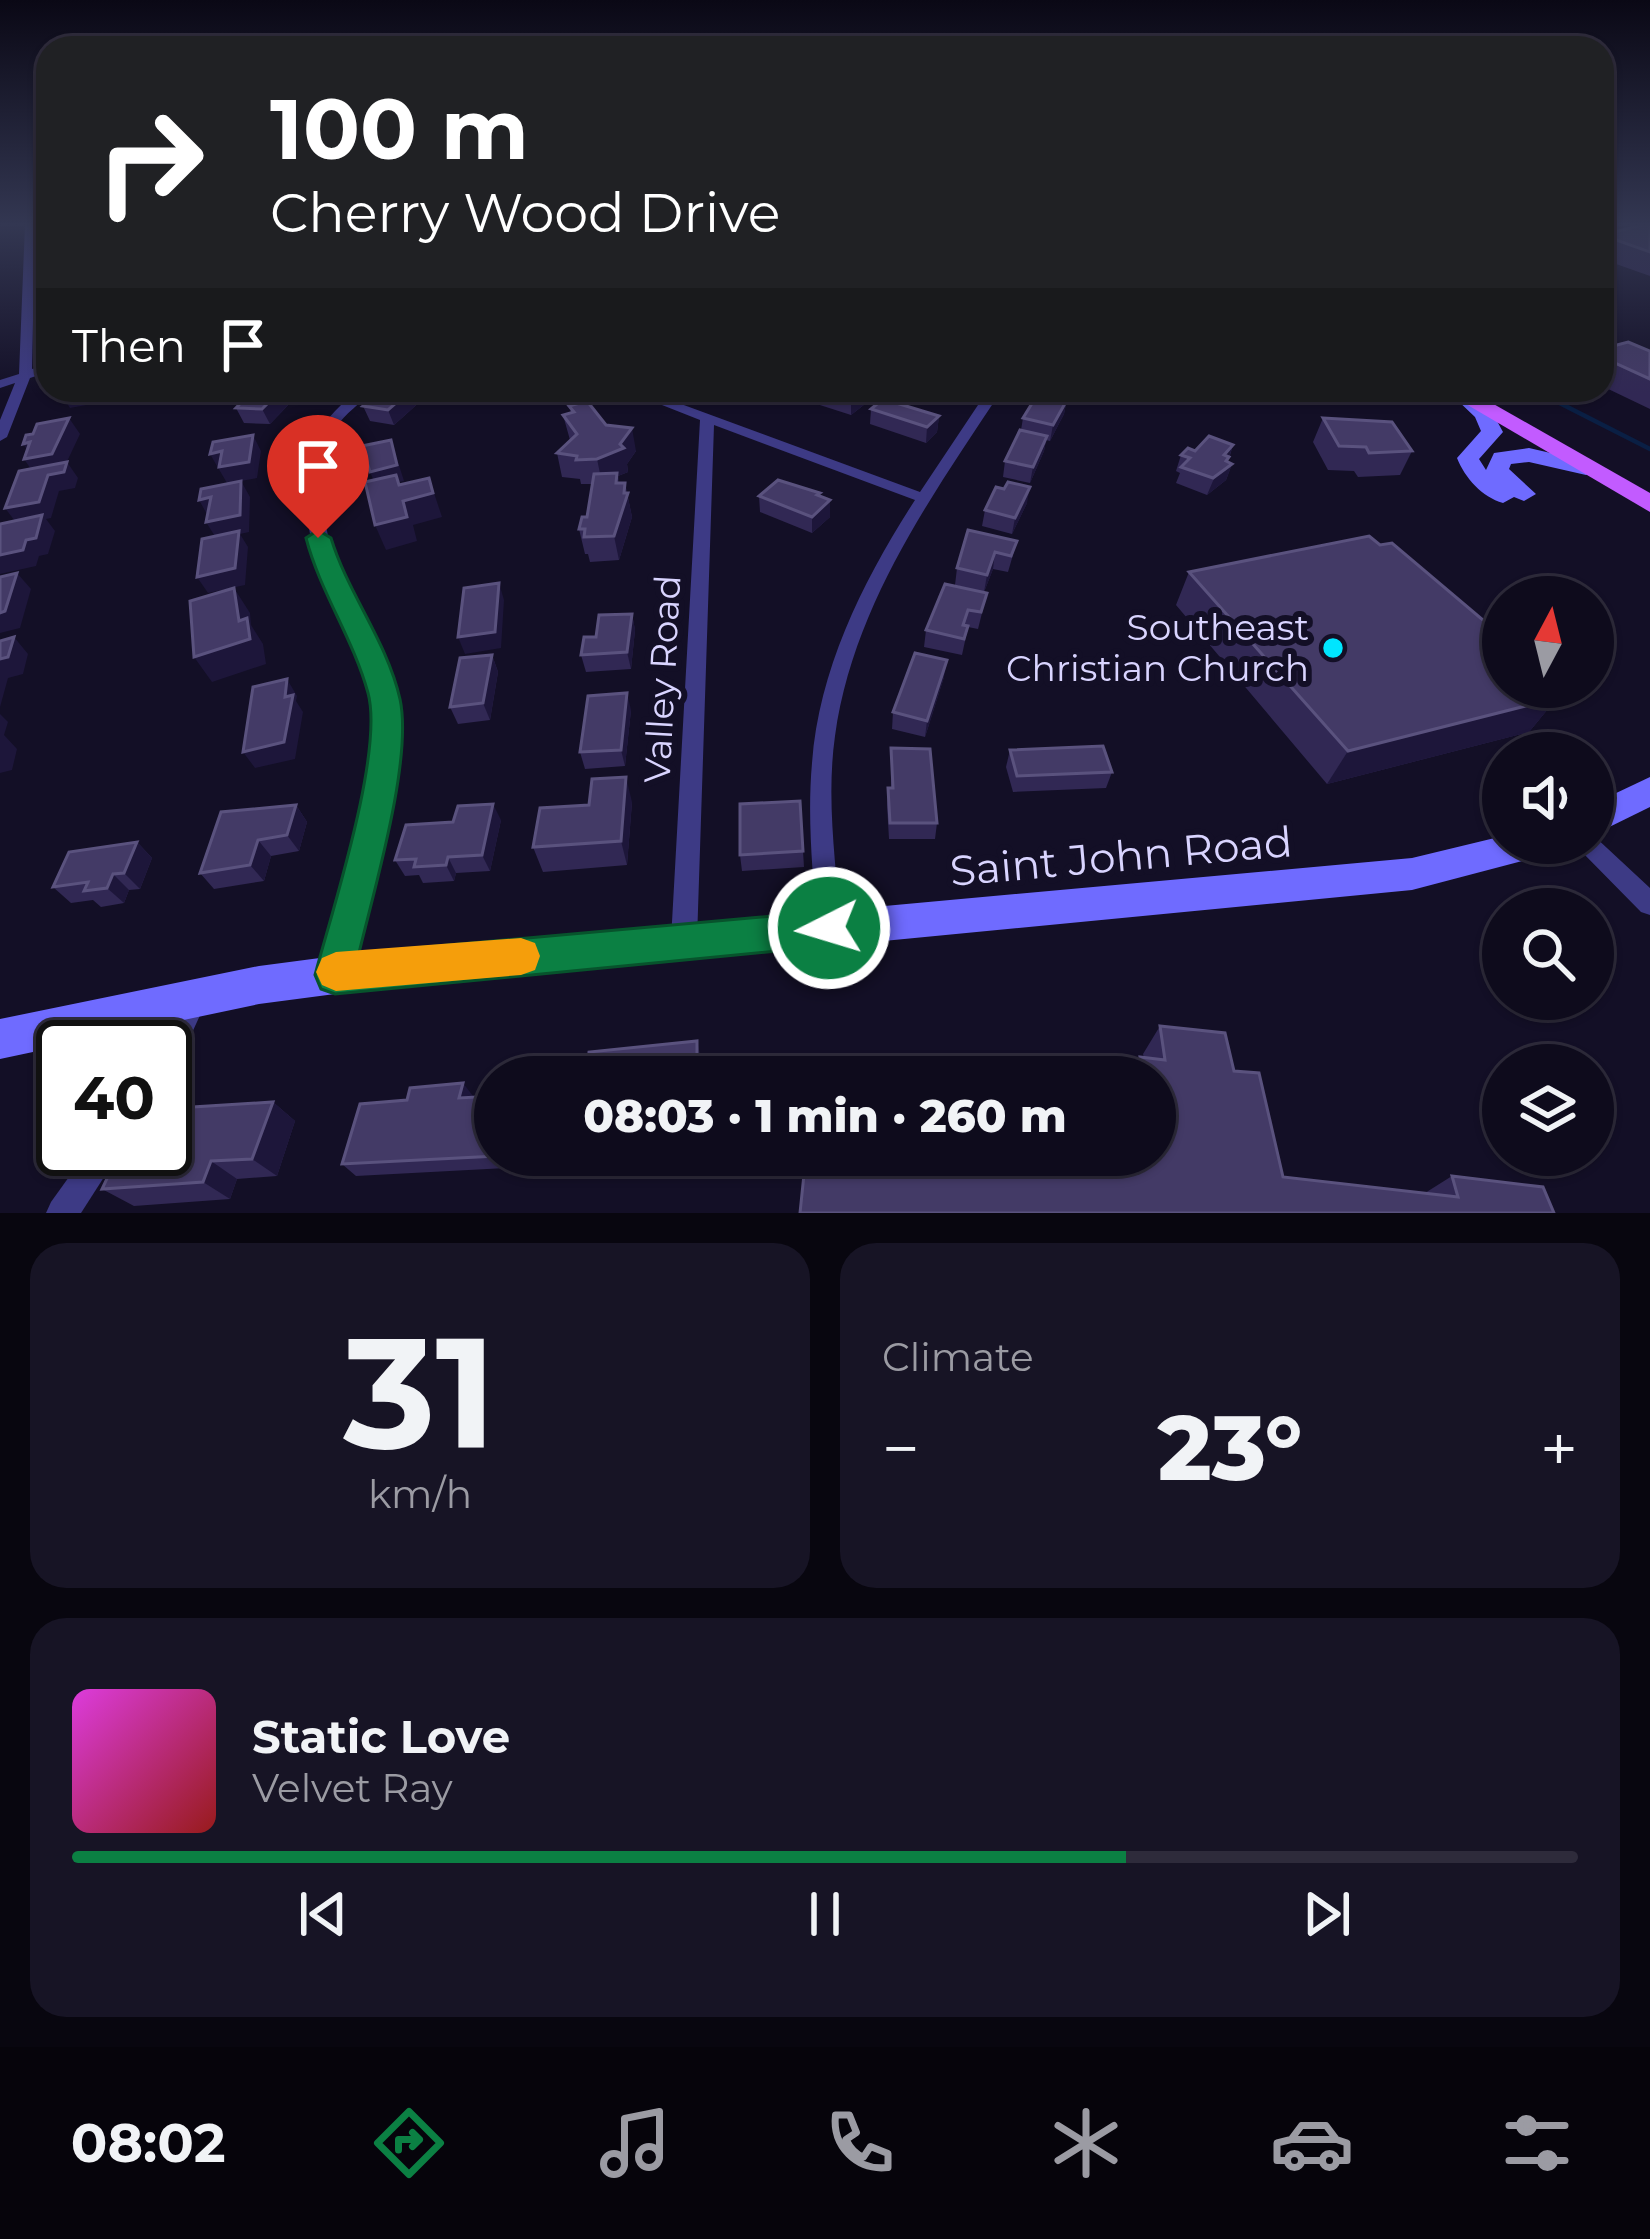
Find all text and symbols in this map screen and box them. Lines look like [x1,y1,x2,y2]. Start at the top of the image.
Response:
text: 100 m [270,78,529,180]
icon: right [72,84,228,240]
text: Cherry Wood Drive [270,180,780,246]
icon: arrive [210,312,276,378]
text: Then [72,318,186,373]
pin [267,415,369,538]
icon: arrive [285,433,351,499]
street label: Valley Road [635,574,689,784]
north arrow [1482,576,1614,708]
map controls [1482,576,1614,1176]
place label: Southeast Christian Church [1006,605,1309,690]
marker: Southeast Christian Church [1320,635,1346,661]
button: sound [1482,732,1614,864]
street label: Saint John Road [948,815,1294,897]
position arrow [766,865,892,991]
button: search [1482,888,1614,1020]
speed limit sign: 40 [36,1020,192,1176]
button: layers [1482,1044,1614,1176]
text: 08:03 · 1 min · 260 m [583,1088,1067,1143]
text: 31 [343,1297,497,1487]
text: Climate [882,1333,1034,1381]
text: 23° [1158,1393,1302,1503]
text: − [882,1408,920,1489]
text: + [1540,1408,1578,1489]
text: km/h [368,1470,472,1518]
text: Static Love [252,1709,510,1764]
text: Velvet Ray [252,1764,453,1812]
icon: previous [290,1881,356,1947]
icon: pause [792,1881,858,1947]
icon: next [1294,1881,1360,1947]
icon: directions [367,2101,451,2185]
icon: music [593,2101,677,2185]
icon: phone [818,2101,902,2185]
icon: climate [1044,2101,1128,2185]
icon: car [1270,2101,1354,2185]
icon: filters [1495,2101,1579,2185]
text: 08:02 [71,2110,226,2176]

